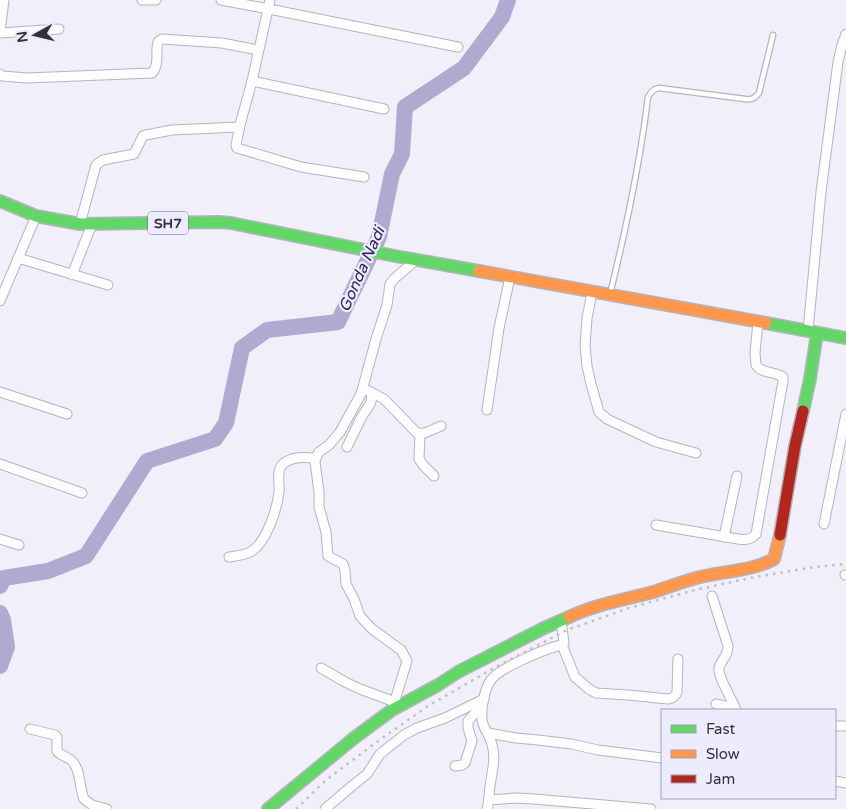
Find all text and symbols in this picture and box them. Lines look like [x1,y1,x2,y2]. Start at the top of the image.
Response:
north arrow [10,10,60,60]
text: N [13,30,32,43]
road number: SH7 [148,212,188,234]
water label: Gonda Nadi [334,222,390,315]
legend [661,709,836,799]
text: Fast [706,720,736,738]
text: Slow [706,745,740,763]
text: Jam [706,770,735,788]

